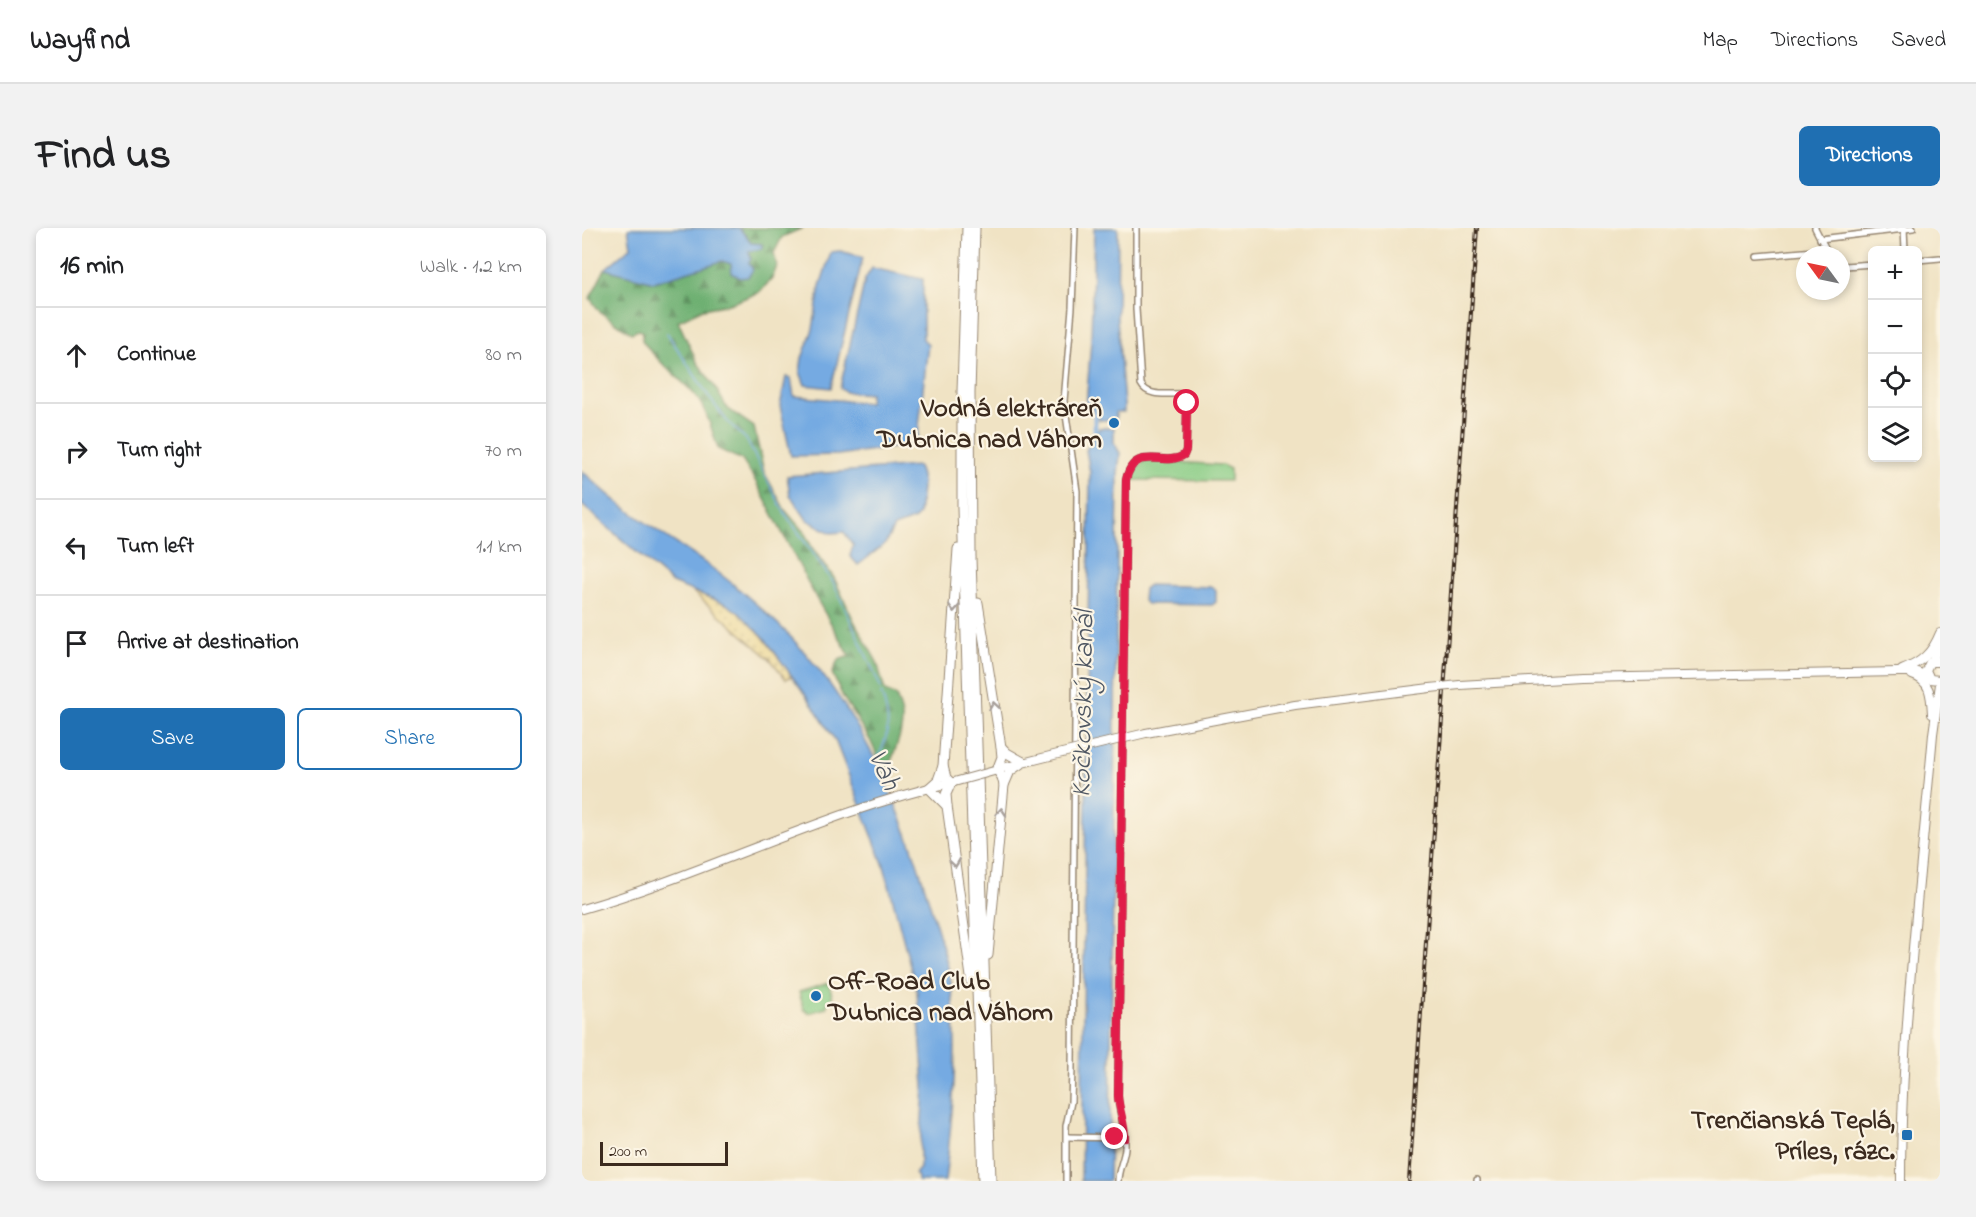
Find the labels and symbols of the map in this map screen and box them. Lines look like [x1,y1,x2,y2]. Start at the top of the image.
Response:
north arrow [1796,246,1850,300]
route start [1173,389,1199,415]
place label: Vodná elektráreň Dubnica nad Váhom [875,390,1102,460]
marker: Vodná elektráreň Dubnica nad Váhom [1107,416,1121,430]
one-way arrow [947,603,960,612]
water label: Kočkovský kanál [1062,607,1107,798]
one-way arrow [988,701,1001,711]
water label: Váh [856,744,910,798]
one-way arrow [994,808,1007,817]
one-way arrow [948,859,960,868]
place label: Off-Road Club Dubnica nad Váhom [826,963,1053,1033]
marker: Off-Road Club Dubnica nad Váhom [809,989,823,1003]
place label: Trenčianská Teplá, Príles, rázc. [1691,1102,1895,1172]
route end [1101,1123,1127,1149]
marker: Trenčianská Teplá, Príles, rázc. [1900,1128,1914,1142]
scale bar [600,1139,728,1166]

